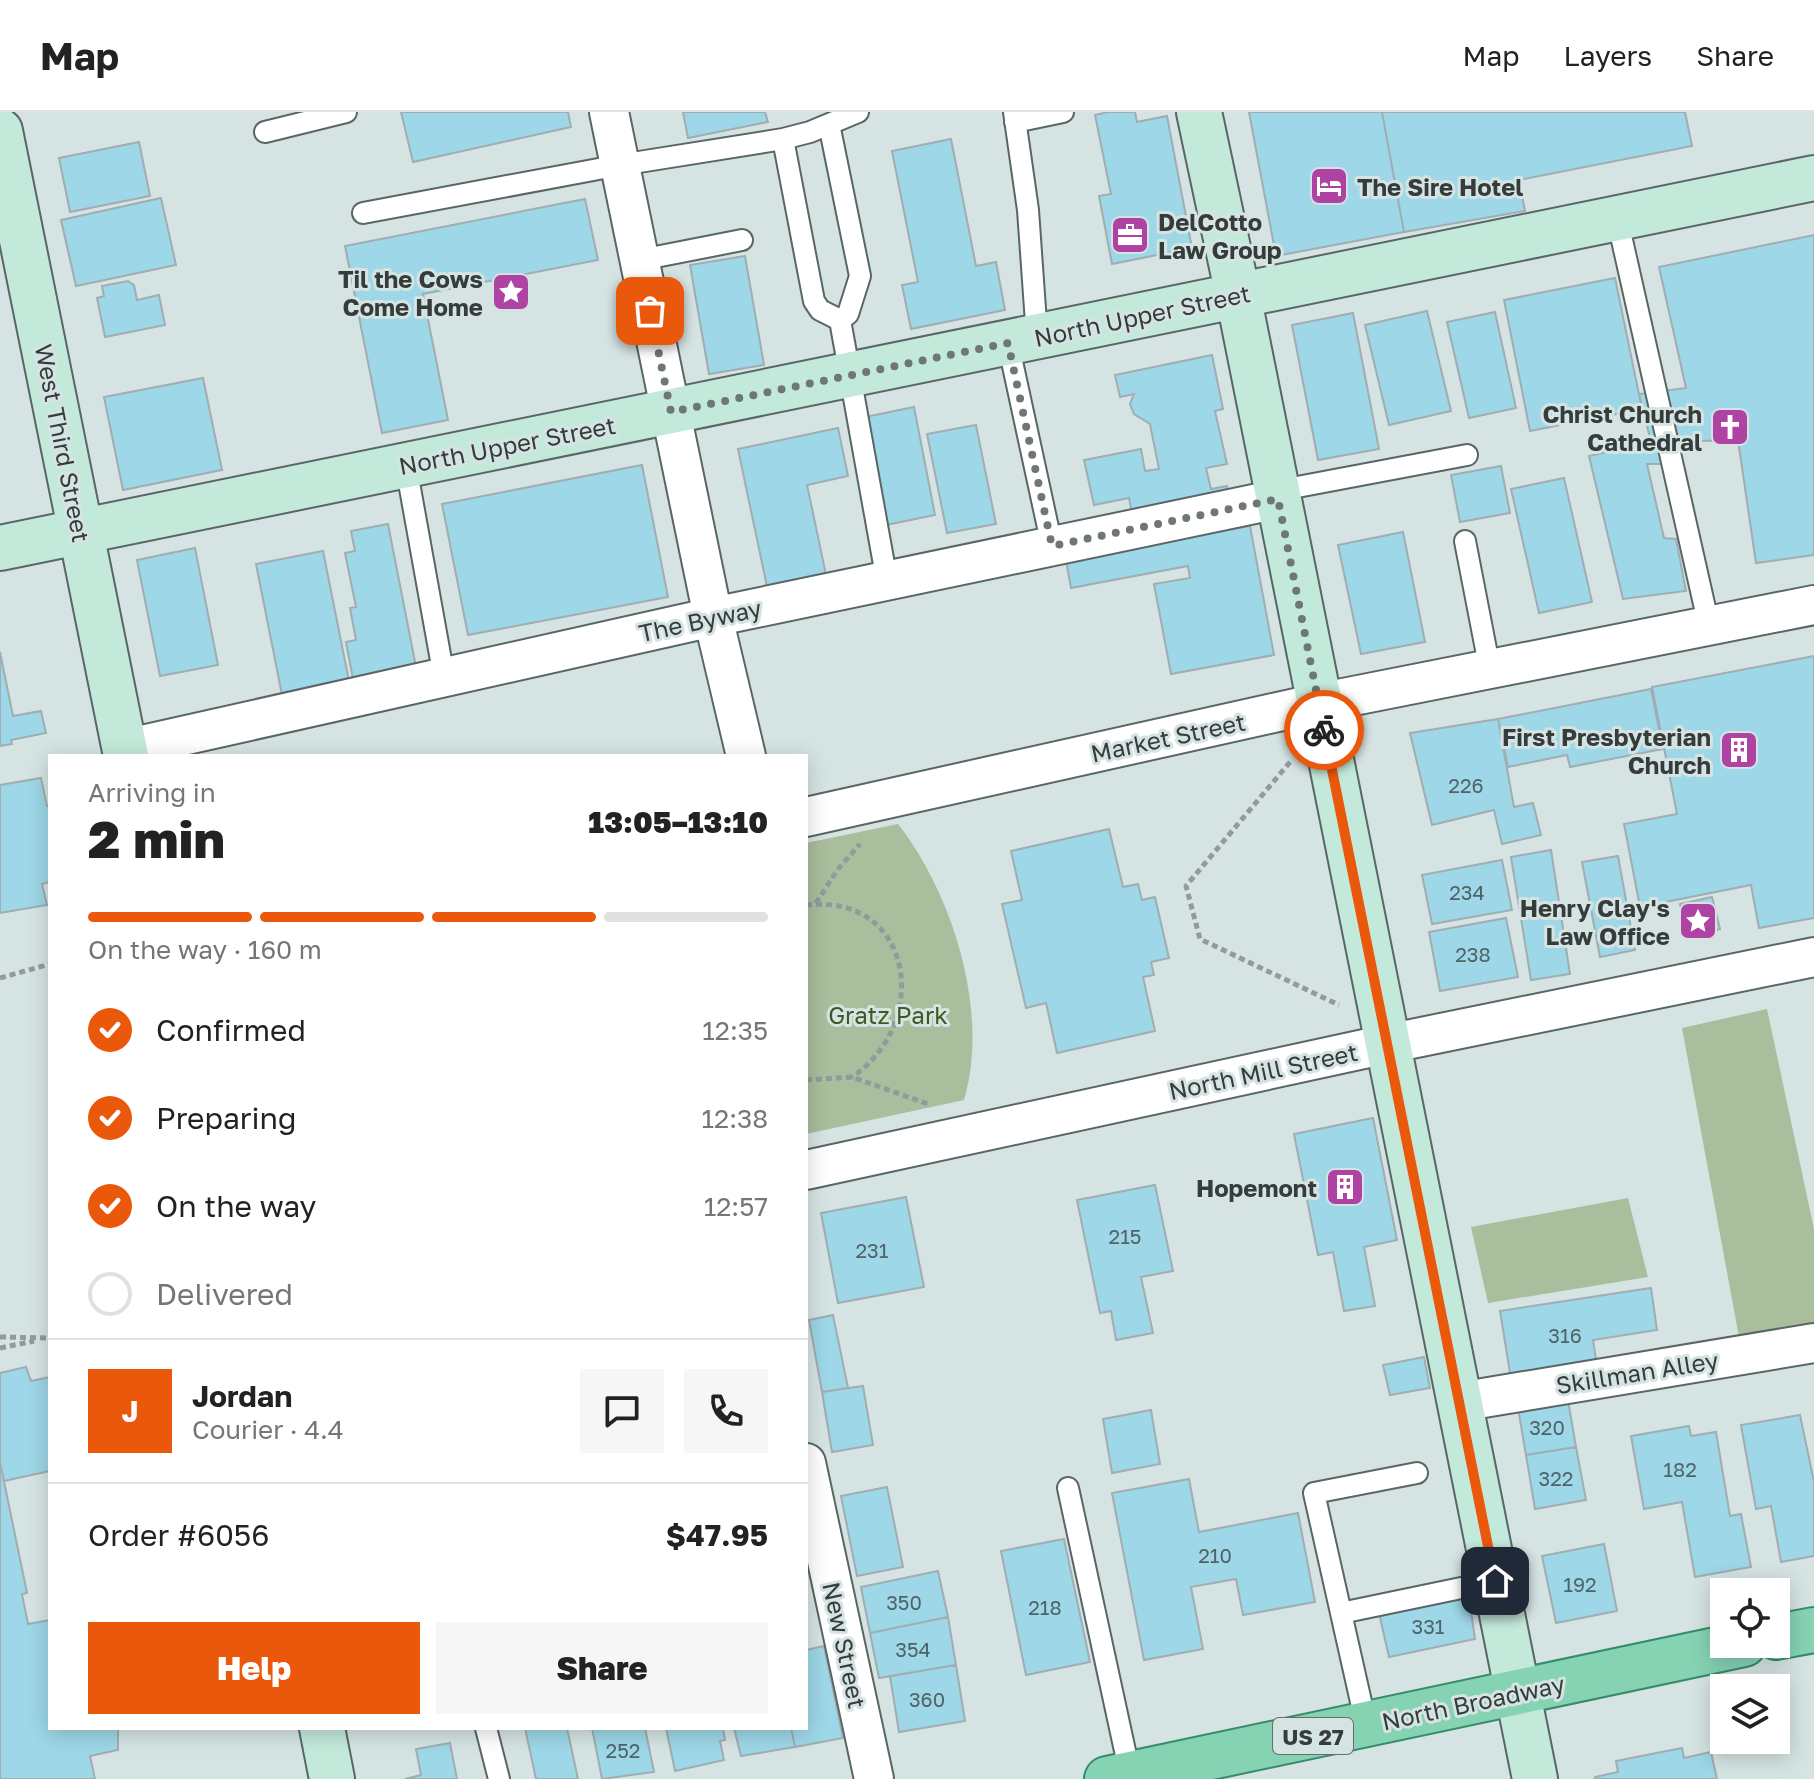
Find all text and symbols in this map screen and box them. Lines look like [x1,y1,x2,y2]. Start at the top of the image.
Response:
text: Map [40,33,119,78]
text: Map [1462,39,1520,72]
text: Layers [1564,39,1652,72]
text: Share [1696,39,1774,72]
hotel icon: The Sire Hotel [1308,165,1350,207]
place label: The Sire Hotel [1357,172,1523,201]
place label: DelCotto Law Group [1158,207,1282,264]
office icon: DelCotto Law Group [1109,214,1151,256]
place label: Til the Cows Come Home [338,264,483,321]
place icon: Til the Cows Come Home [490,271,532,313]
pin [616,277,684,345]
street label: North Upper Street [1031,278,1253,352]
icon: bag [628,289,672,333]
street label: West Third Street [30,341,96,545]
place label: Christ Church Cathedral [1542,399,1702,456]
church icon: Christ Church Cathedral [1709,406,1751,448]
street label: North Upper Street [396,410,618,480]
street label: The Byway [636,593,764,647]
courier [1284,690,1364,770]
street label: Market Street [1088,706,1248,768]
icon: bike [1302,708,1346,752]
place label: First Presbyterian Church [1502,722,1711,779]
building icon: First Presbyterian Church [1718,729,1760,771]
house number: 226 [1448,773,1484,797]
text: Arriving in [88,777,216,808]
text: 13:05–13:10 [588,804,768,840]
text: 2 min [88,807,225,869]
house number: 234 [1449,880,1485,904]
place label: Henry Clay's Law Office [1520,893,1670,950]
place icon: Henry Clay's Law Office [1677,900,1719,942]
text: On the way · 160 m [88,934,322,965]
house number: 238 [1455,942,1491,966]
park label: Gratz Park [828,1000,948,1029]
icon: check [88,1008,132,1052]
text: Confirmed [156,1012,306,1048]
text: 12:35 [702,1015,768,1046]
street label: North Mill Street [1166,1037,1360,1105]
icon: check [88,1096,132,1140]
text: Preparing [156,1100,297,1136]
text: 12:38 [701,1103,768,1134]
building icon: Hopemont [1324,1166,1366,1208]
place label: Hopemont [1196,1173,1317,1202]
icon: check [88,1184,132,1228]
text: On the way [156,1188,316,1224]
text: 12:57 [704,1191,768,1222]
house number: 215 [1109,1224,1141,1248]
house number: 231 [856,1238,889,1262]
text: Delivered [156,1276,293,1312]
house number: 316 [1548,1323,1582,1347]
street label: Skillman Alley [1554,1345,1720,1399]
button: chat [580,1369,664,1453]
button: phone [684,1369,768,1453]
text: Jordan [192,1378,292,1414]
text: J [121,1393,139,1429]
text: Courier · 4.4 [192,1414,344,1445]
house number: 320 [1529,1415,1565,1439]
house number: 182 [1663,1457,1697,1481]
house number: 322 [1539,1466,1573,1490]
text: Order #6056 [88,1517,269,1553]
text: $47.95 [666,1517,768,1553]
house number: 210 [1198,1543,1232,1567]
pin [1461,1547,1529,1615]
icon: home [1473,1559,1517,1603]
house number: 192 [1563,1572,1597,1596]
map controls [1710,1578,1790,1754]
button: locate [1710,1578,1790,1658]
street label: New Street [817,1579,873,1711]
house number: 350 [886,1590,922,1614]
house number: 218 [1028,1595,1062,1619]
house number: 331 [1411,1614,1445,1638]
button: Help [88,1622,420,1714]
button: Share [436,1622,768,1714]
house number: 354 [895,1637,931,1661]
street label: North Broadway [1379,1668,1567,1736]
button: layers [1710,1674,1790,1754]
house number: 360 [909,1687,945,1711]
road number: US 27 [1273,1718,1353,1754]
house number: 252 [606,1738,640,1762]

